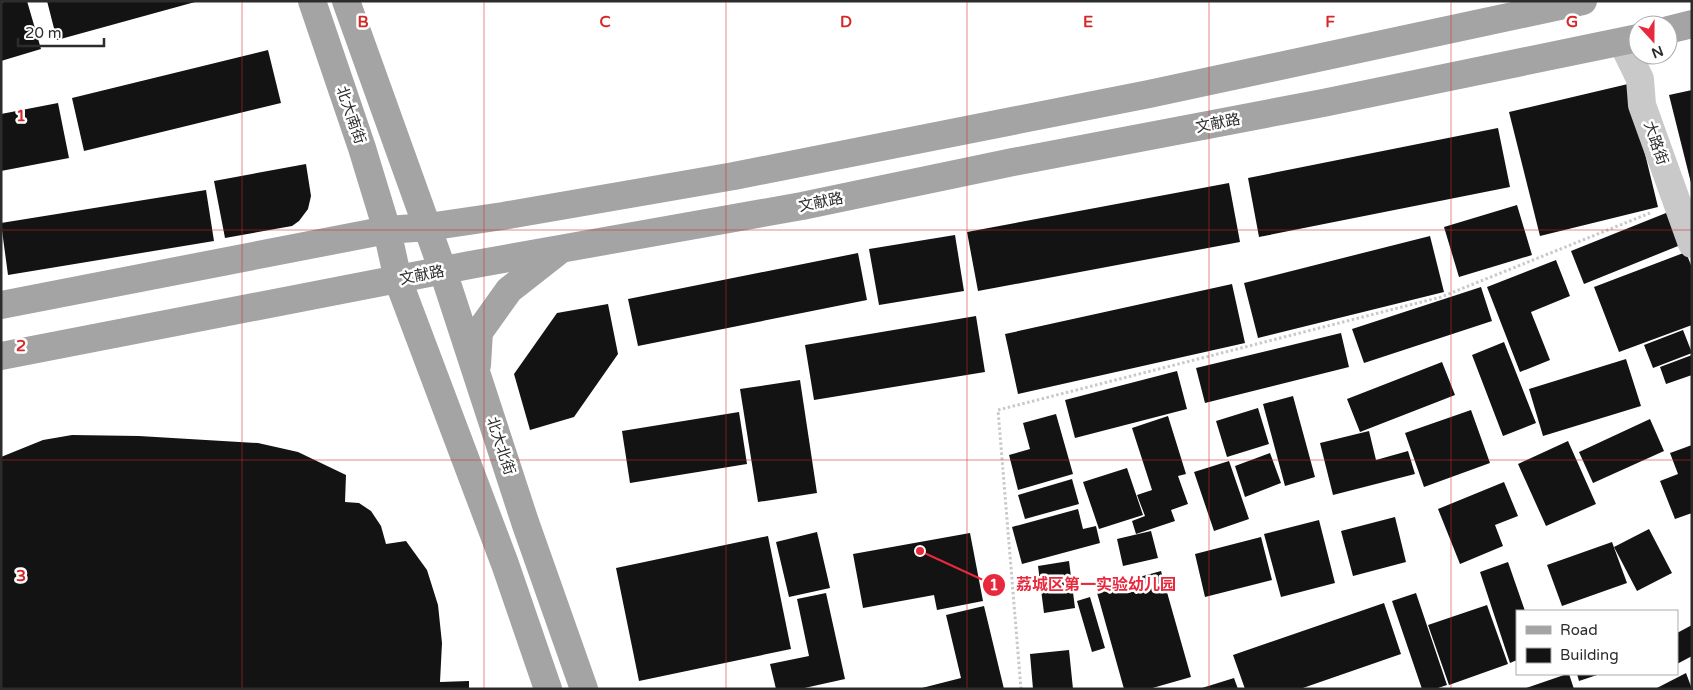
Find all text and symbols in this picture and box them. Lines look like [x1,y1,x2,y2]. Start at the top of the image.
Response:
text: B [357,12,369,32]
text: C [599,12,611,32]
text: D [840,12,852,32]
text: E [1083,12,1093,32]
text: F [1325,12,1335,32]
text: G [1566,12,1578,32]
scale bar [18,15,104,47]
north arrow [1628,15,1678,65]
text: 20 m [25,24,62,42]
text: N [1649,42,1666,62]
street label: 北大南街 [333,84,369,146]
text: 1 [16,106,26,126]
street label: 文献路 [1194,110,1242,136]
street label: 大路街 [1640,119,1672,167]
street label: 文献路 [797,189,845,215]
street label: 文献路 [398,262,446,288]
text: 2 [16,336,26,356]
street label: 北大北街 [483,415,519,477]
text: 3 [16,566,26,586]
callout: 荔城区第一实验幼儿园 [981,569,1186,600]
text: 荔城区第一实验幼儿园 [1016,575,1176,595]
text: 1 [989,576,999,594]
legend [1516,610,1678,675]
text: Road [1560,621,1598,639]
text: Building [1560,646,1619,664]

